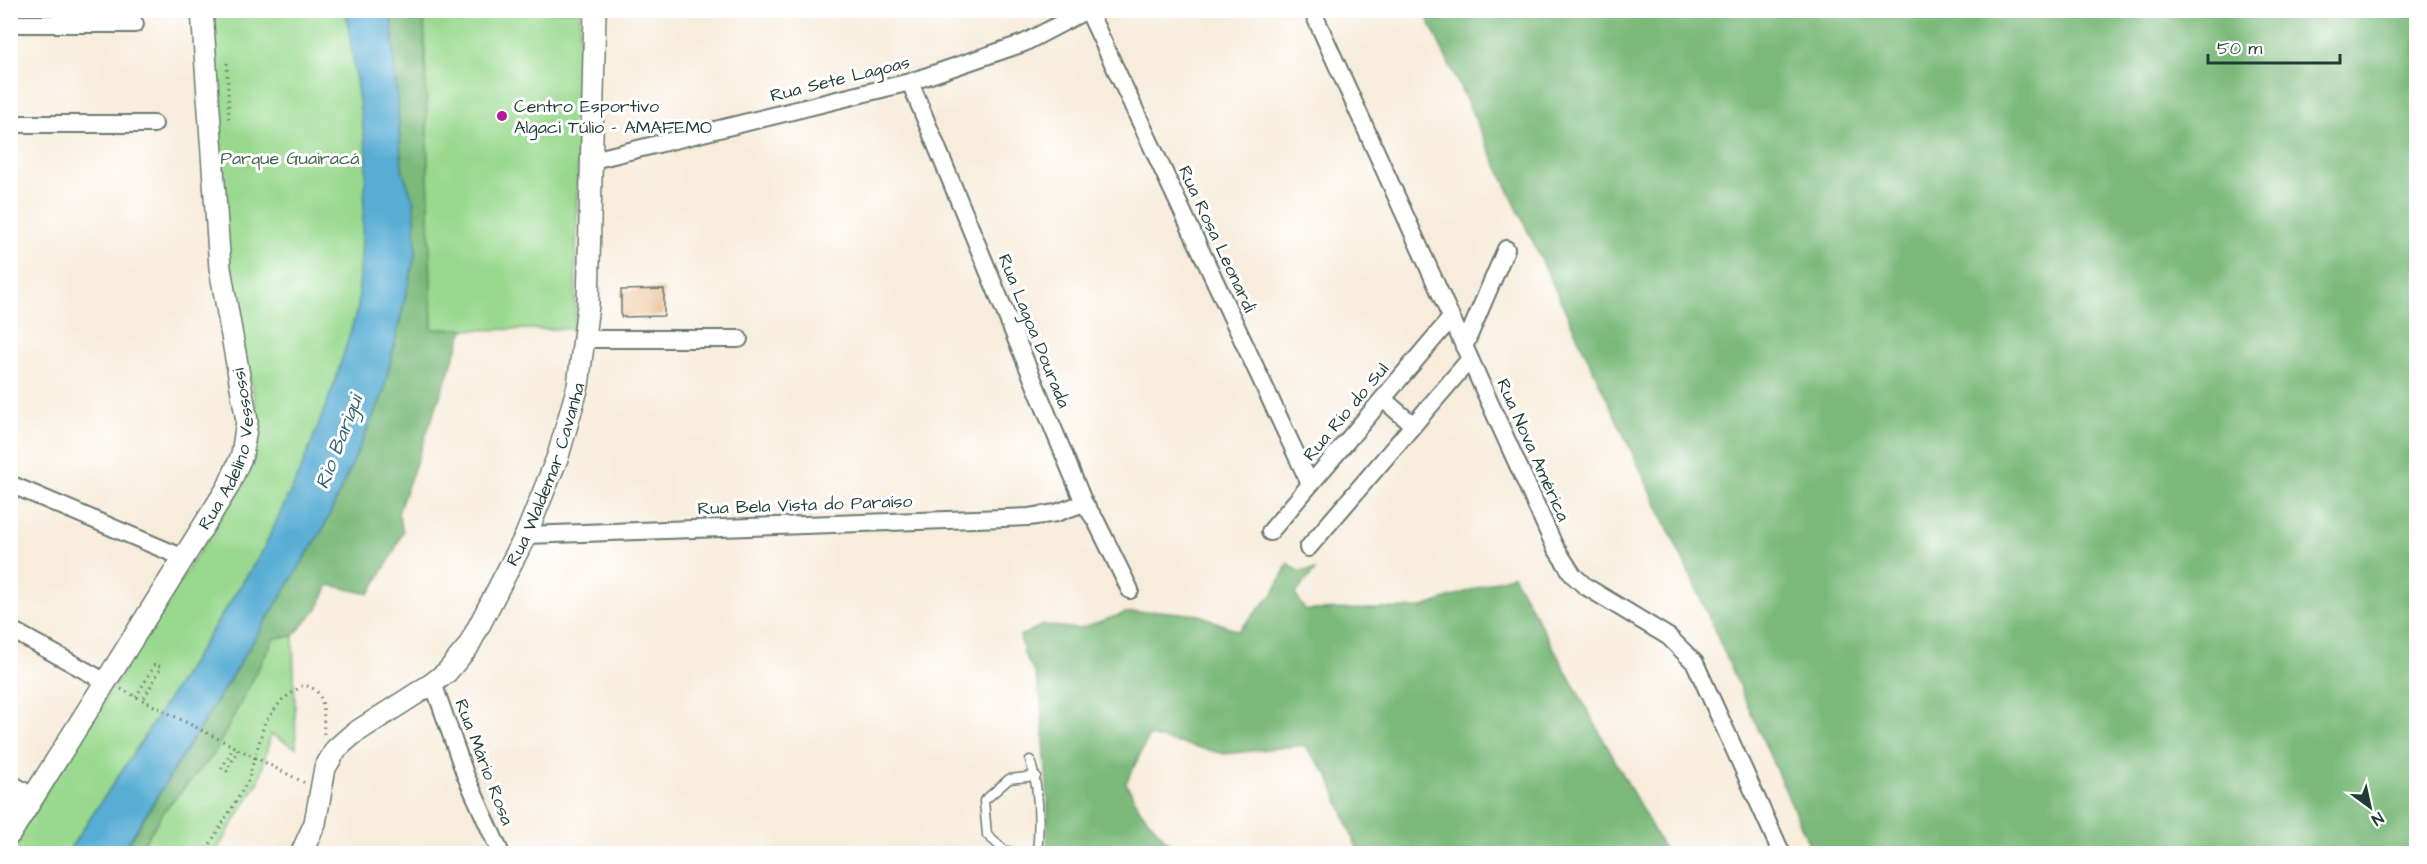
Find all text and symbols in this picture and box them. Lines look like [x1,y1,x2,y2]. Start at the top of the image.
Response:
scale bar [2208,27,2340,65]
text: 50 m [2217,36,2262,61]
street label: Rua Sete Lagoas [768,50,913,109]
place label: Centro Esportivo Algaci Túlio - AMAFEMO [514,94,712,141]
marker: Centro Esportivo Algaci Túlio - AMAFEMO [495,109,509,123]
park label: Parque Guairacá [220,146,360,171]
street label: Rua Rosa Leonardi [1172,162,1262,317]
street label: Rua Lagoa Dourada [991,250,1076,412]
street label: Rua Rio do Sul [1297,357,1395,467]
street label: Rua Adelino Vessossi [192,366,260,535]
street label: Rua Nova América [1490,375,1576,525]
street label: Rua Waldemar Cavanha [500,380,591,570]
water label: Rio Barigui [308,388,372,493]
street label: Rua Bela Vista do Paraíso [697,489,913,521]
street label: Rua Mário Rosa [448,695,520,829]
north arrow [2340,777,2400,837]
text: N [2367,807,2388,831]

